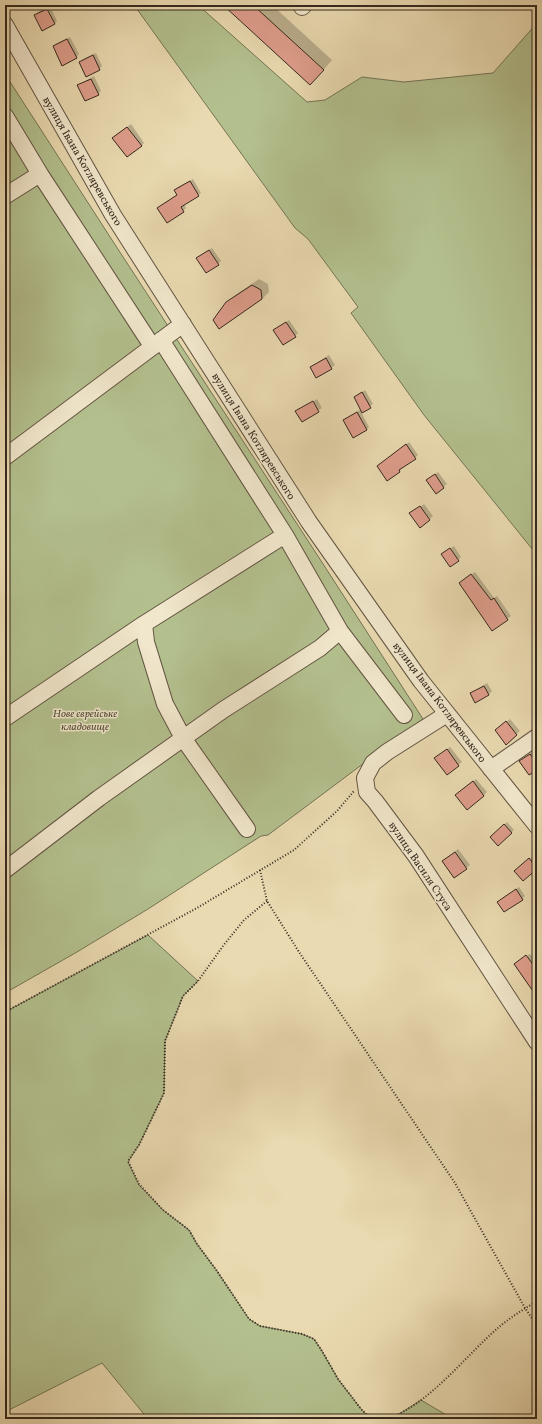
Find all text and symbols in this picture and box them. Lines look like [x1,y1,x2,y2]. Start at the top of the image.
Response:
street label: вулиця Івана Котляревського [38,94,125,229]
street label: вулиця Івана Котляревського [207,370,298,503]
street label: вулиця Івана Котляревського [389,640,489,766]
park label: Нове єврейське кладовище [53,707,117,735]
street label: вулиця Василя Стуса [384,819,456,915]

